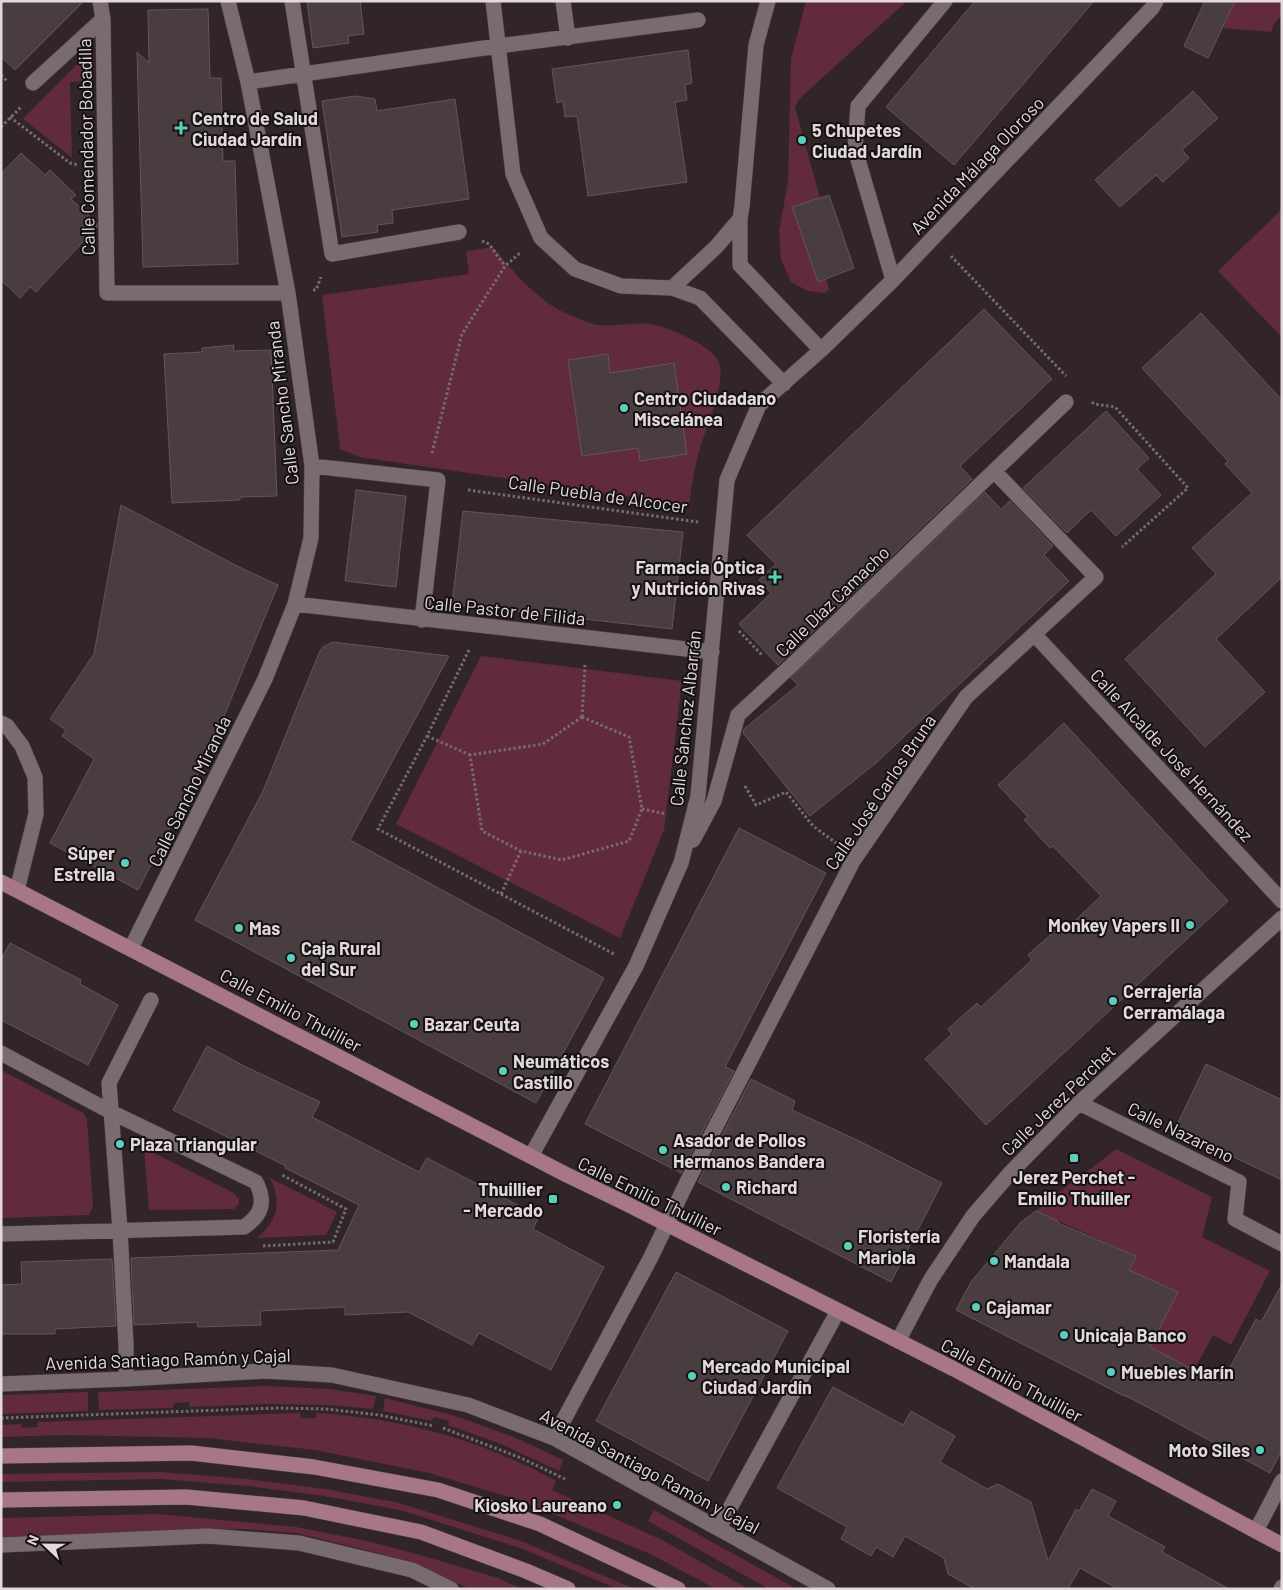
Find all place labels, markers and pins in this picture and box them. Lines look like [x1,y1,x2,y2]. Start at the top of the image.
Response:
place label: Centro de Salud Ciudad Jardín [192,107,318,150]
place label: 5 Chupetes Ciudad Jardín [812,119,922,162]
marker: Centro de Salud Ciudad Jardín [174,121,188,135]
marker: 5 Chupetes Ciudad Jardín [796,134,808,146]
place label: Centro Ciudadano Miscelánea [634,387,776,430]
marker: Centro Ciudadano Miscelánea [618,402,630,414]
place label: Farmacia Óptica y Nutrición Rivas [632,556,765,599]
marker: Farmacia Óptica y Nutrición Rivas [769,571,781,583]
place label: Súper Estrella [54,842,115,885]
marker: Súper Estrella [119,857,131,869]
place label: Monkey Vapers II [1048,914,1180,936]
place label: Mas [249,917,280,939]
marker: Monkey Vapers II [1184,919,1196,931]
marker: Mas [233,922,245,934]
place label: Caja Rural del Sur [301,937,381,980]
marker: Caja Rural del Sur [285,952,297,964]
place label: Cerrajería Cerramálaga [1123,980,1225,1023]
marker: Cerrajería Cerramálaga [1107,995,1119,1007]
place label: Bazar Ceuta [424,1013,520,1035]
marker: Bazar Ceuta [408,1018,420,1030]
place label: Neumáticos Castillo [513,1050,609,1093]
marker: Neumáticos Castillo [497,1065,509,1077]
place label: Asador de Pollos Hermanos Bandera [673,1129,825,1172]
place label: Plaza Triangular [130,1133,257,1155]
marker: Plaza Triangular [114,1138,126,1150]
marker: Asador de Pollos Hermanos Bandera [657,1144,669,1156]
marker: Jerez Perchet - Emilio Thuiller [1068,1152,1080,1164]
place label: Jerez Perchet - Emilio Thuiller [1013,1166,1135,1209]
place label: Richard [736,1176,798,1198]
place label: Thuillier - Mercado [463,1178,543,1221]
marker: Richard [720,1181,732,1193]
marker: Thuillier - Mercado [547,1193,559,1205]
place label: Floristería Mariola [858,1225,940,1268]
marker: Floristería Mariola [842,1240,854,1252]
place label: Mandala [1004,1250,1070,1272]
marker: Mandala [988,1255,1000,1267]
place label: Cajamar [986,1296,1052,1318]
marker: Cajamar [970,1301,982,1313]
place label: Unicaja Banco [1074,1324,1187,1346]
marker: Unicaja Banco [1058,1329,1070,1341]
place label: Mercado Municipal Ciudad Jardín [702,1355,850,1398]
place label: Muebles Marín [1121,1361,1234,1383]
marker: Muebles Marín [1105,1366,1117,1378]
marker: Mercado Municipal Ciudad Jardín [686,1370,698,1382]
place label: Moto Siles [1169,1439,1250,1461]
marker: Moto Siles [1254,1444,1266,1456]
place label: Kiosko Laureano [474,1494,607,1516]
marker: Kiosko Laureano [611,1499,623,1511]

